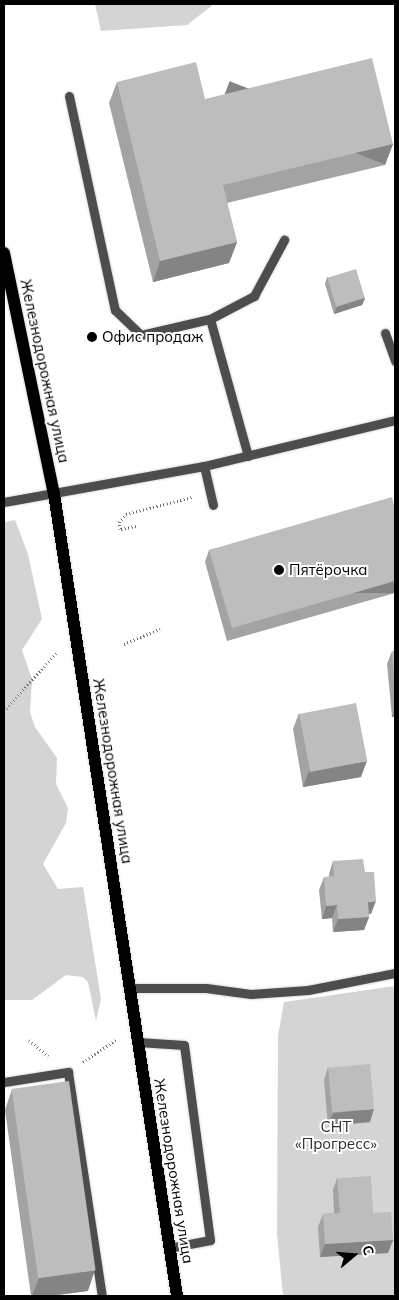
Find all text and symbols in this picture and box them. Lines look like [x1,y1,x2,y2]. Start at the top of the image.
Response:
street label: Железнодорожная улица [17,277,73,465]
place label: Офис продаж [102,328,203,346]
marker: Офис продаж [86,331,98,343]
place label: Пятёрочка [289,561,367,579]
marker: Пятёрочка [273,564,285,576]
street label: Железнодорожная улица [89,677,137,865]
street label: Железнодорожная улица [150,1077,198,1265]
park label: СНТ «Прогресс» [295,1117,377,1152]
north arrow [329,1230,379,1280]
text: С [358,1243,378,1258]

